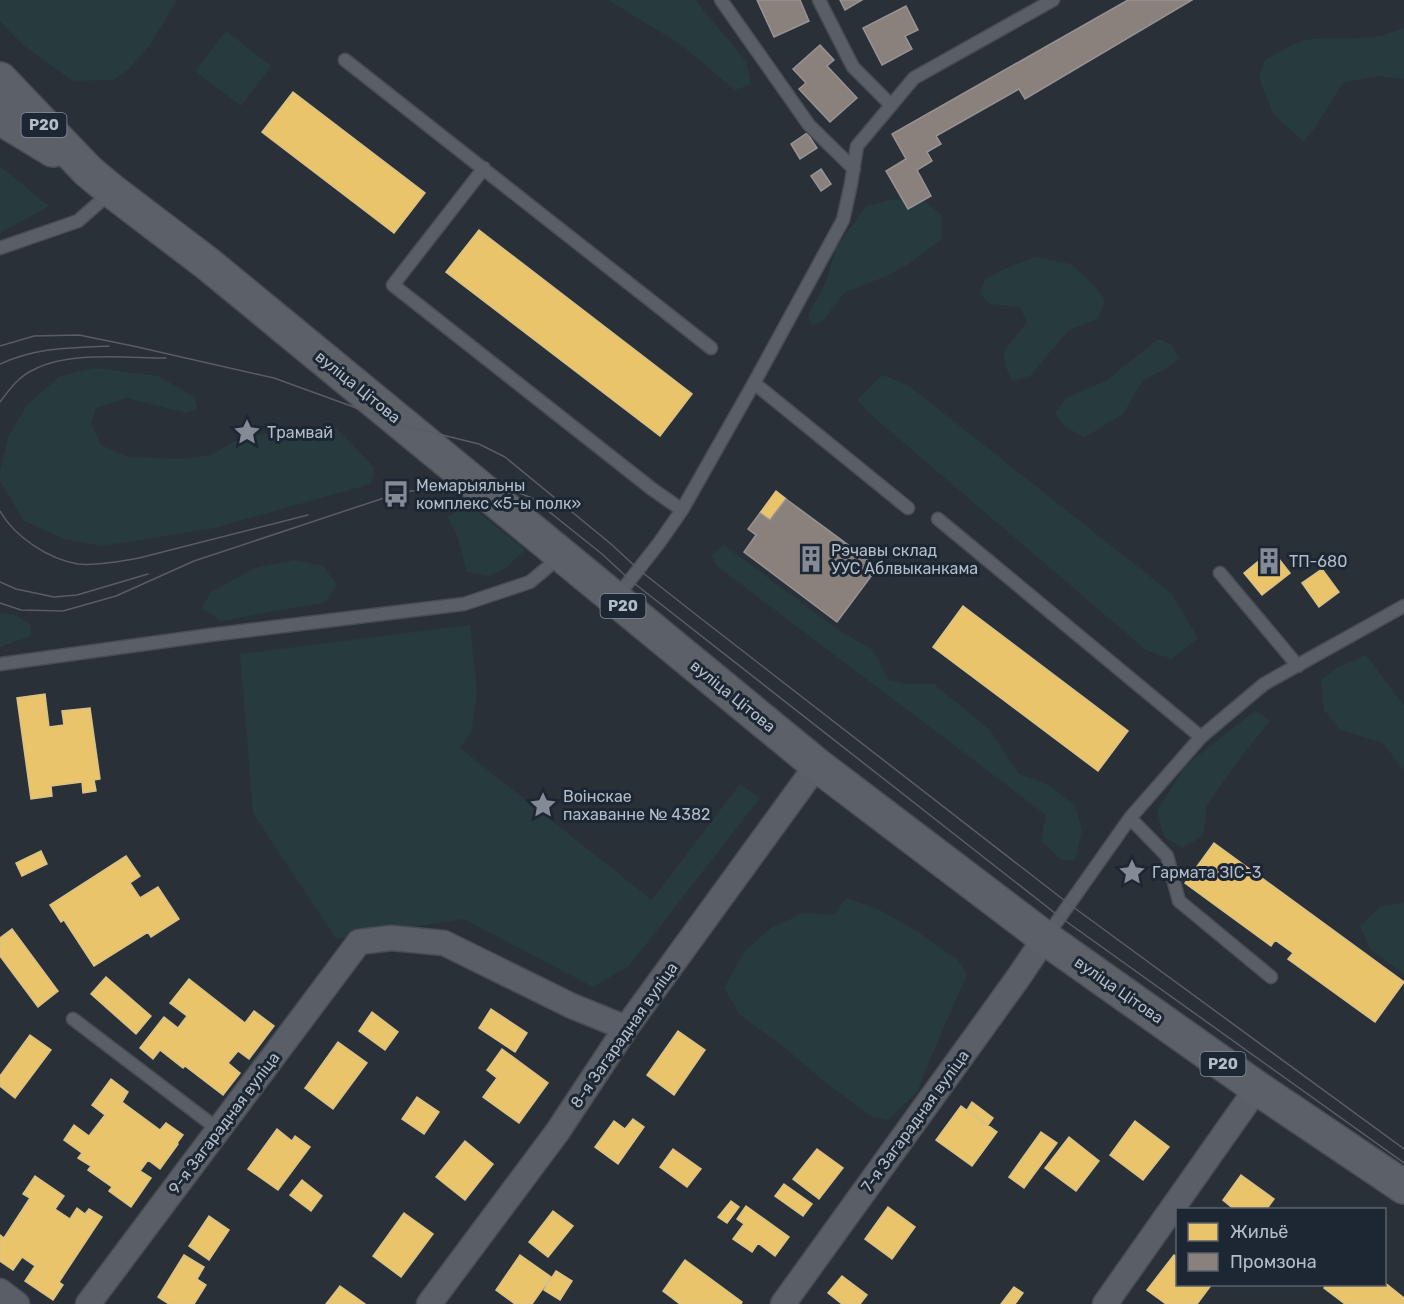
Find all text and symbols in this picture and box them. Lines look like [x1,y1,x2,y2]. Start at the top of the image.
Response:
road number: Р20 [22,113,66,137]
street label: вуліца Цітова [312,347,404,427]
place icon: Трамвай [232,417,262,447]
place label: Трамвай [267,423,333,442]
place label: Мемарыяльны комплекс «5-ы полк» [416,476,582,513]
bus stop icon: Мемарыяльны комплекс «5-ы полк» [381,479,411,509]
place label: Рэчавы склад УУС Аблвыканкама [831,541,978,578]
building icon: Рэчавы склад УУС Аблвыканкама [796,544,826,574]
building icon: ТП-680 [1254,546,1284,576]
place label: ТП-680 [1289,552,1347,571]
road number: Р20 [600,594,646,618]
street label: вуліца Цітова [687,656,779,736]
place label: Воінскае пахаванне № 4382 [563,787,711,824]
place icon: Воінскае пахаванне № 4382 [528,790,558,820]
place icon: Гармата ЗІС-3 [1117,857,1147,887]
place label: Гармата ЗІС-3 [1152,863,1261,882]
street label: вуліца Цітова [1071,952,1167,1028]
street label: 8-я Загарадная вуліца [567,959,681,1111]
street label: 7-я Загарадная вуліца [857,1046,973,1196]
street label: 9-я Загарадная вуліца [165,1048,283,1198]
road number: Р20 [1200,1052,1246,1076]
legend [1176,1208,1386,1286]
text: Жильё [1230,1221,1288,1243]
text: Промзона [1230,1251,1317,1273]

